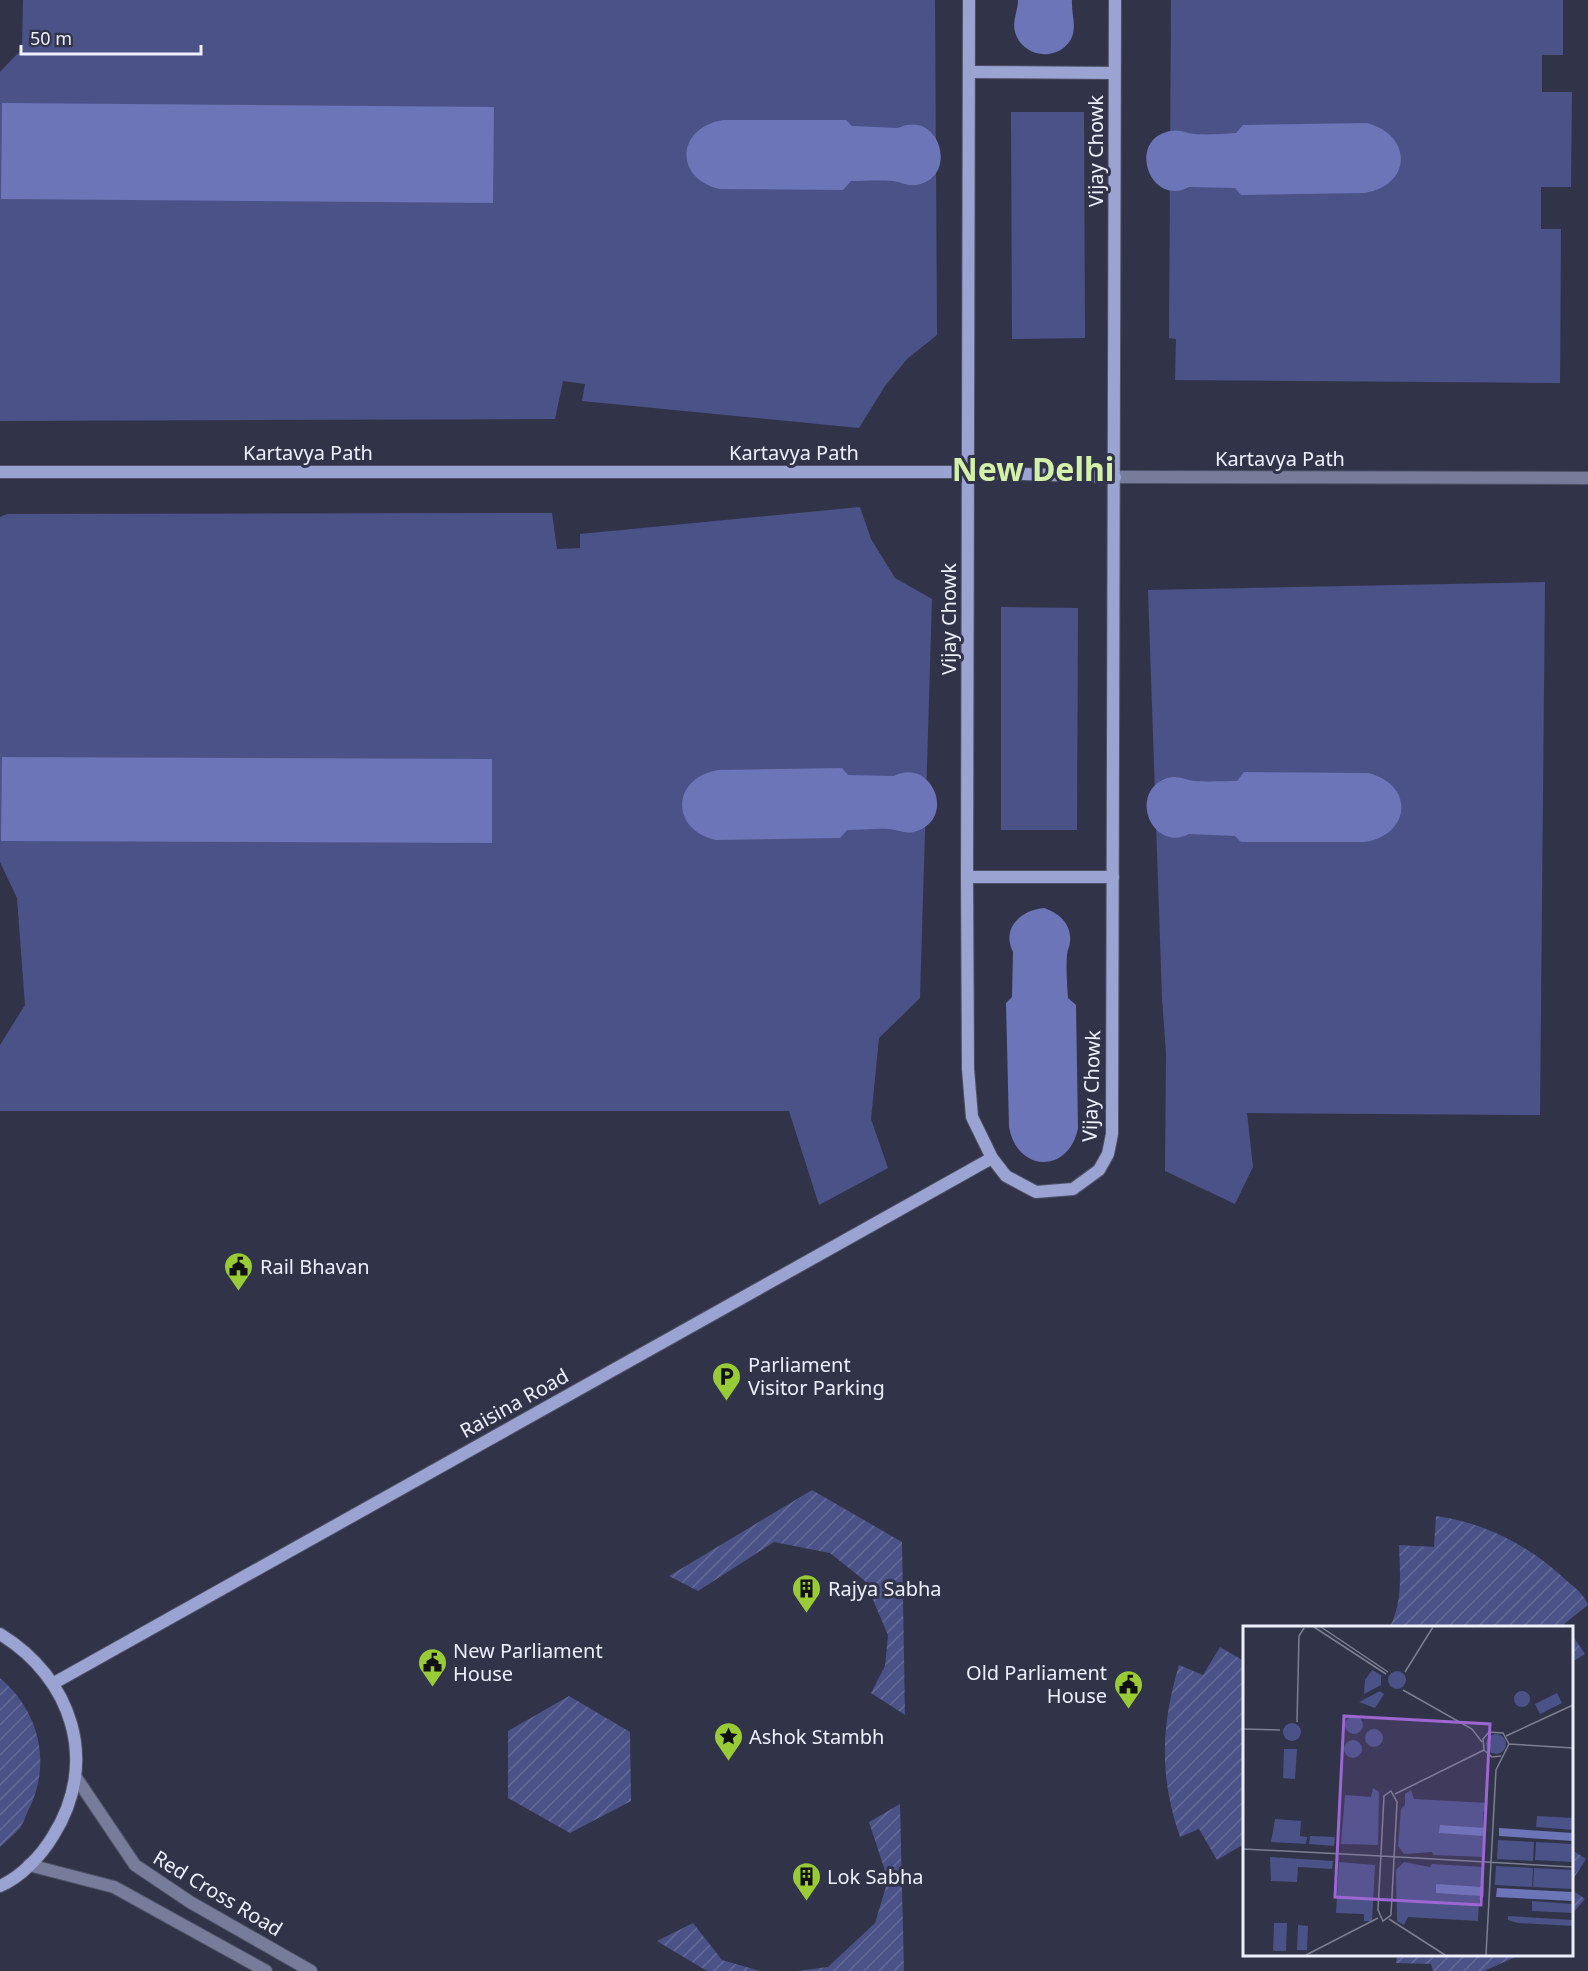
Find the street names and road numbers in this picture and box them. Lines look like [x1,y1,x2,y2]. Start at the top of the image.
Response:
street label: Vijay Chowk [1082,95,1109,207]
street label: Kartavya Path [243,439,373,466]
street label: Kartavya Path [729,439,859,466]
street label: Kartavya Path [1215,445,1345,472]
street label: Vijay Chowk [935,563,962,675]
street label: Vijay Chowk [1076,1029,1106,1142]
street label: Raisina Road [455,1362,573,1444]
street label: Red Cross Road [148,1844,288,1942]

